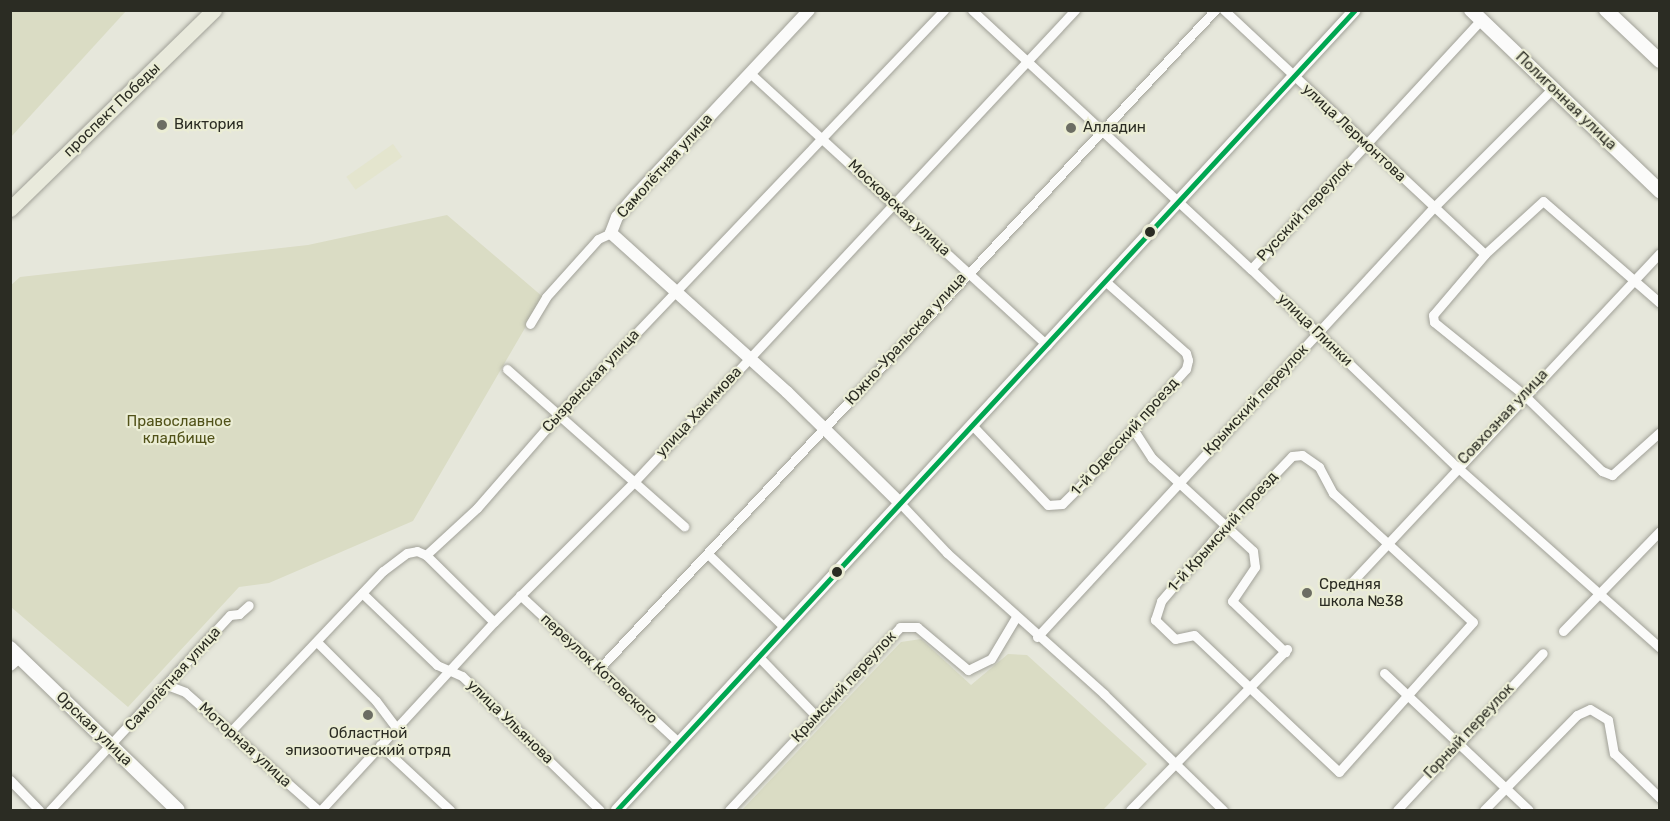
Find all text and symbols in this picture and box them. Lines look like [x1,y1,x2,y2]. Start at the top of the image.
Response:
street label: Полигонная улица [1512,48,1620,154]
street label: проспект Победы [60,59,164,161]
street label: улица Лермонтова [1298,80,1410,186]
street label: Самолётная улица [613,110,717,222]
place label: Виктория [174,116,244,134]
marker: Виктория [155,118,169,132]
place label: Алладин [1083,119,1146,137]
marker: Алладин [1064,121,1078,135]
street label: Московская улица [844,156,954,260]
street label: Русский переулок [1254,157,1356,265]
unlabelled marker [1144,226,1156,238]
street label: Южно-Уральская улица [842,269,970,409]
street label: улица Глинки [1274,290,1356,370]
street label: Сызранская улица [539,326,643,436]
street label: Крымский переулок [1200,341,1312,459]
street label: улица Хакимова [652,363,746,461]
street label: Совхозная улица [1454,366,1552,468]
street label: 1-й Одесский проезд [1067,374,1183,500]
park label: Православное кладбище [127,412,231,447]
street label: 1-й Крымский проезд [1164,468,1282,596]
unlabelled marker [831,566,843,578]
place label: Средняя школа №38 [1319,575,1404,610]
marker: Средняя школа №38 [1300,586,1314,600]
street label: переулок Котовского [537,610,661,728]
street label: Самолётная улица [121,623,225,735]
street label: Крымский переулок [788,628,900,746]
street label: улица Ульянова [463,676,557,768]
street label: Горный переулок [1420,680,1518,782]
street label: Орская улица [52,688,136,770]
street label: Моторная улица [195,699,295,791]
marker: Областной эпизоотический отряд [361,708,375,722]
place label: Областной эпизоотический отряд [285,724,451,759]

